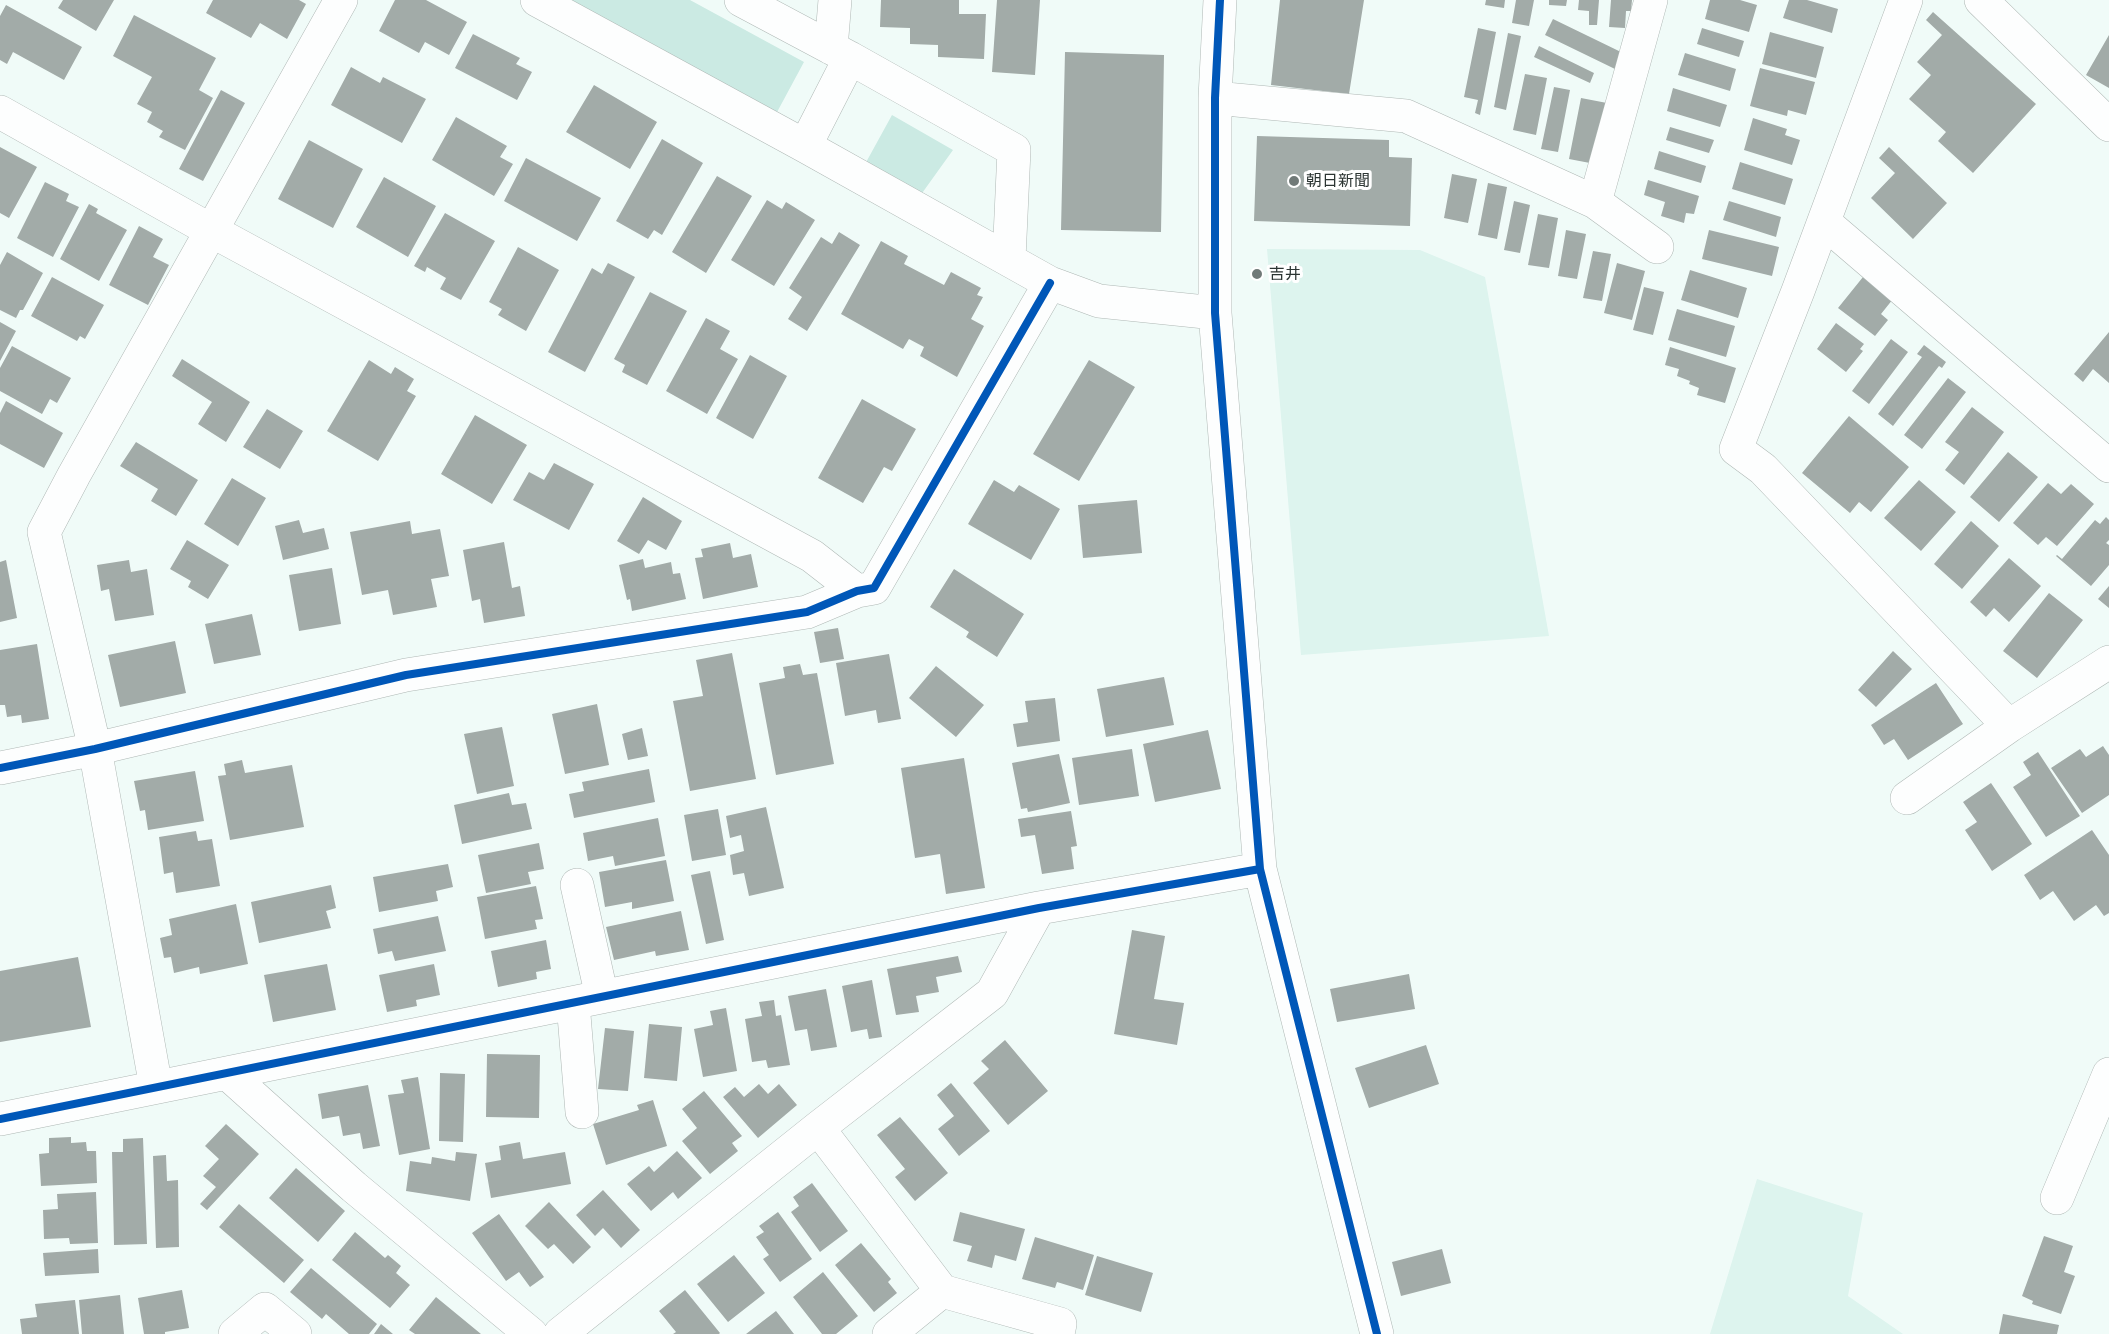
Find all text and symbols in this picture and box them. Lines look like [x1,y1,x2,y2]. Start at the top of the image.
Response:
place label: 朝日新聞 [1306,171,1370,191]
marker: 朝日新聞 [1287,174,1301,188]
place label: 吉井 [1269,264,1301,284]
marker: 吉井 [1250,267,1264,281]

